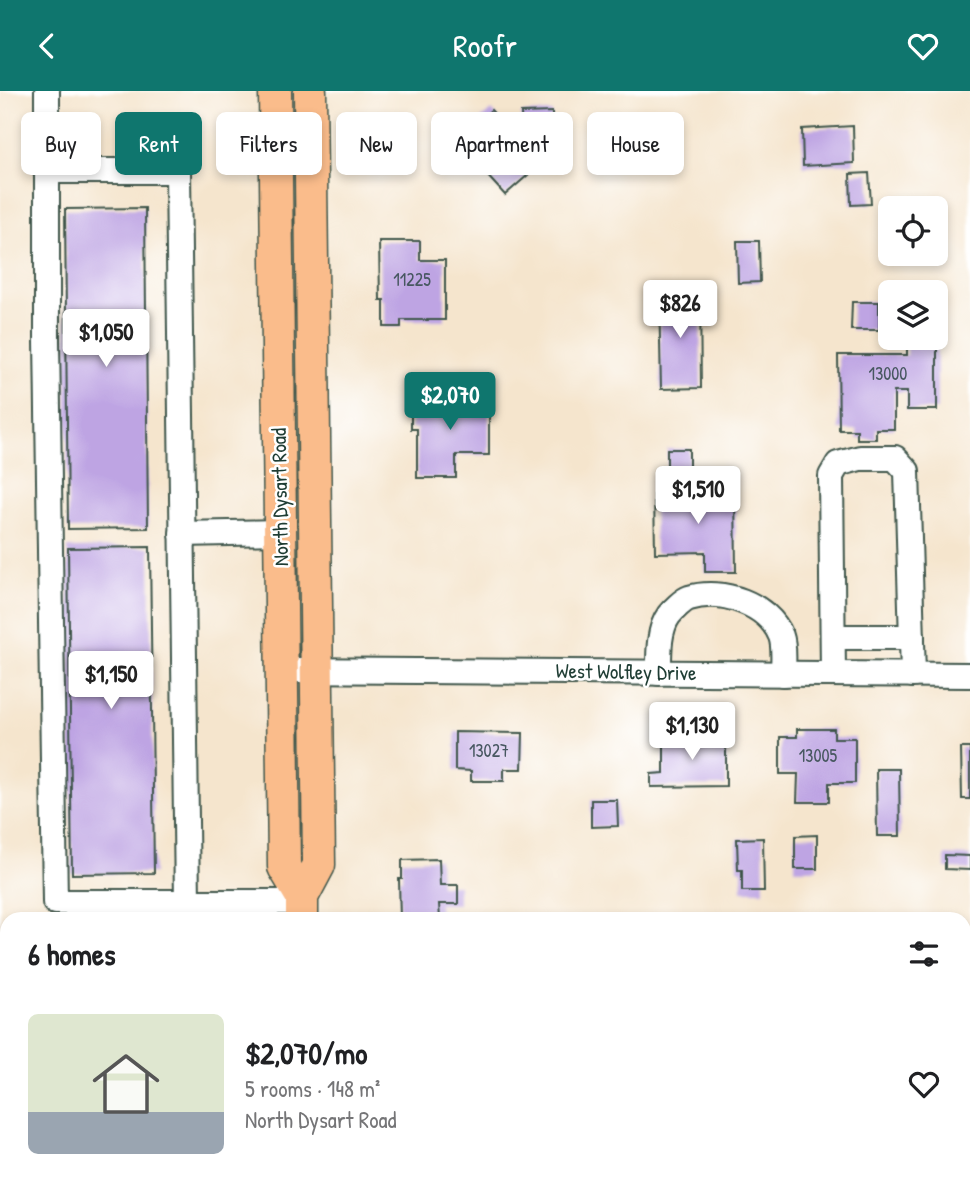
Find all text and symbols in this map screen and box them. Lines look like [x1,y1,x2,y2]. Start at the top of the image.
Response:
text: Roofr [453,24,517,67]
icon: back [28,27,66,65]
icon: heart [904,27,942,65]
chip: Buy [21,112,101,175]
chip: Rent [115,112,202,175]
chip: Filters [216,112,322,175]
chip: New [336,112,417,175]
chip: Apartment [431,112,573,175]
chip: House [587,112,684,175]
map controls [878,196,948,350]
button: locate [878,196,948,266]
house number: 11225 [393,267,431,292]
button: layers [878,280,948,350]
pin: $826 [639,281,721,340]
text: $826 [659,287,701,318]
pin: $1,050 [49,309,163,369]
text: $1,050 [79,316,134,347]
house number: 13000 [869,361,907,386]
pin: $2,070 [393,373,507,432]
text: $2,070 [420,379,480,410]
street label: North Dysart Road [264,428,295,566]
pin: $1,510 [641,467,755,526]
text: $1,510 [671,473,725,504]
pin: $1,150 [54,651,168,711]
street label: West Wolfley Drive [555,656,697,687]
text: $1,150 [84,658,138,689]
pin: $1,130 [635,703,749,762]
text: $1,130 [665,709,719,740]
house number: 13027 [469,738,509,763]
house number: 13005 [799,743,838,768]
text: 6 homes [28,934,115,974]
icon: filters [905,935,943,973]
text: $2,070/mo [245,1033,367,1073]
icon: home [84,1042,168,1126]
icon: heart [905,1065,943,1103]
text: 5 rooms · 148 m² [245,1073,380,1104]
text: North Dysart Road [245,1104,397,1135]

